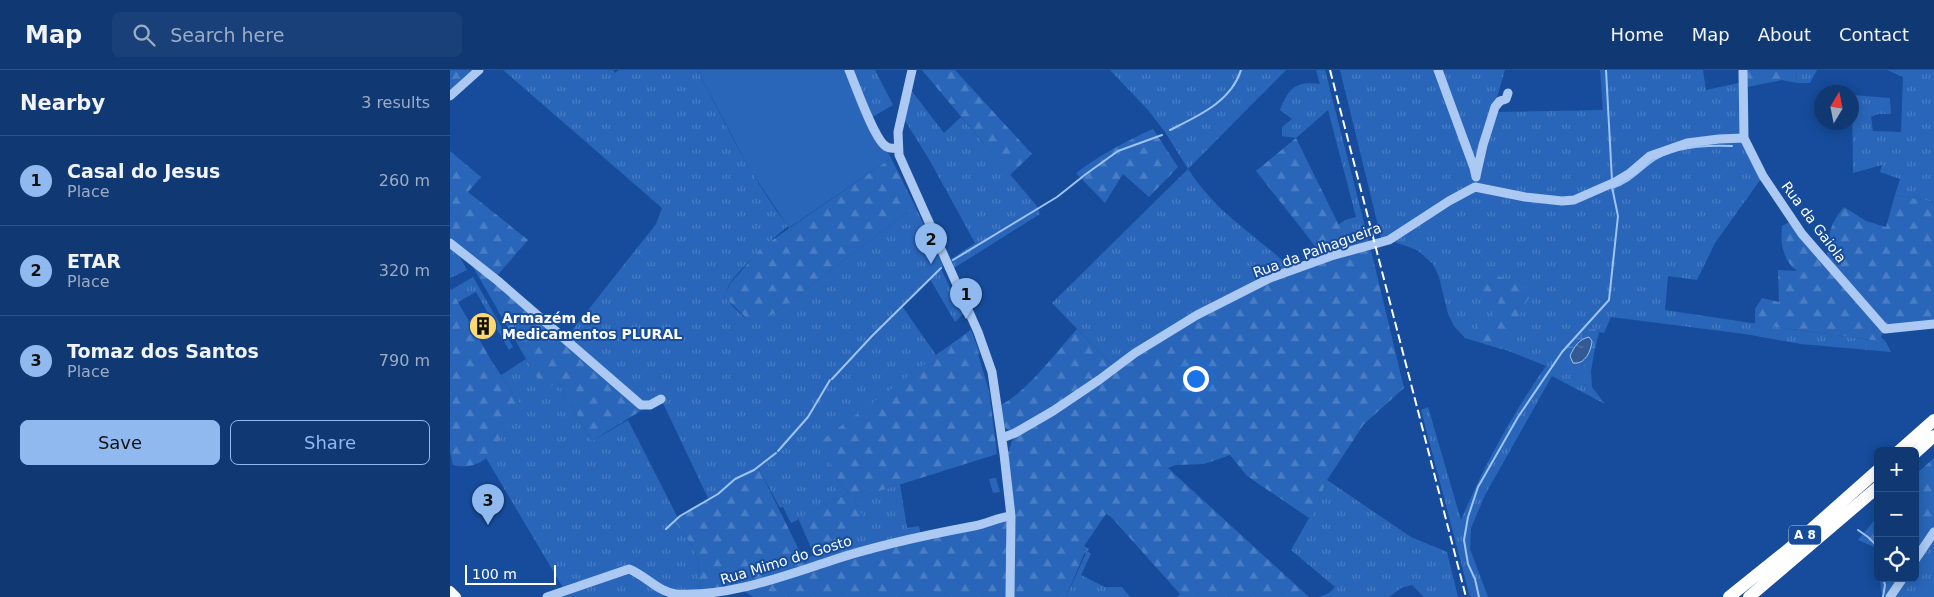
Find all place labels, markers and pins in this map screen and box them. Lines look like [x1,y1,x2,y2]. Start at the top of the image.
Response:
pin: 2 [915,223,947,264]
pin: 1 [950,278,982,319]
place label: Armazém de Medicamentos PLURAL [502,310,682,342]
building icon: Armazém de Medicamentos PLURAL [468,311,498,341]
pin: 3 [472,484,504,525]

